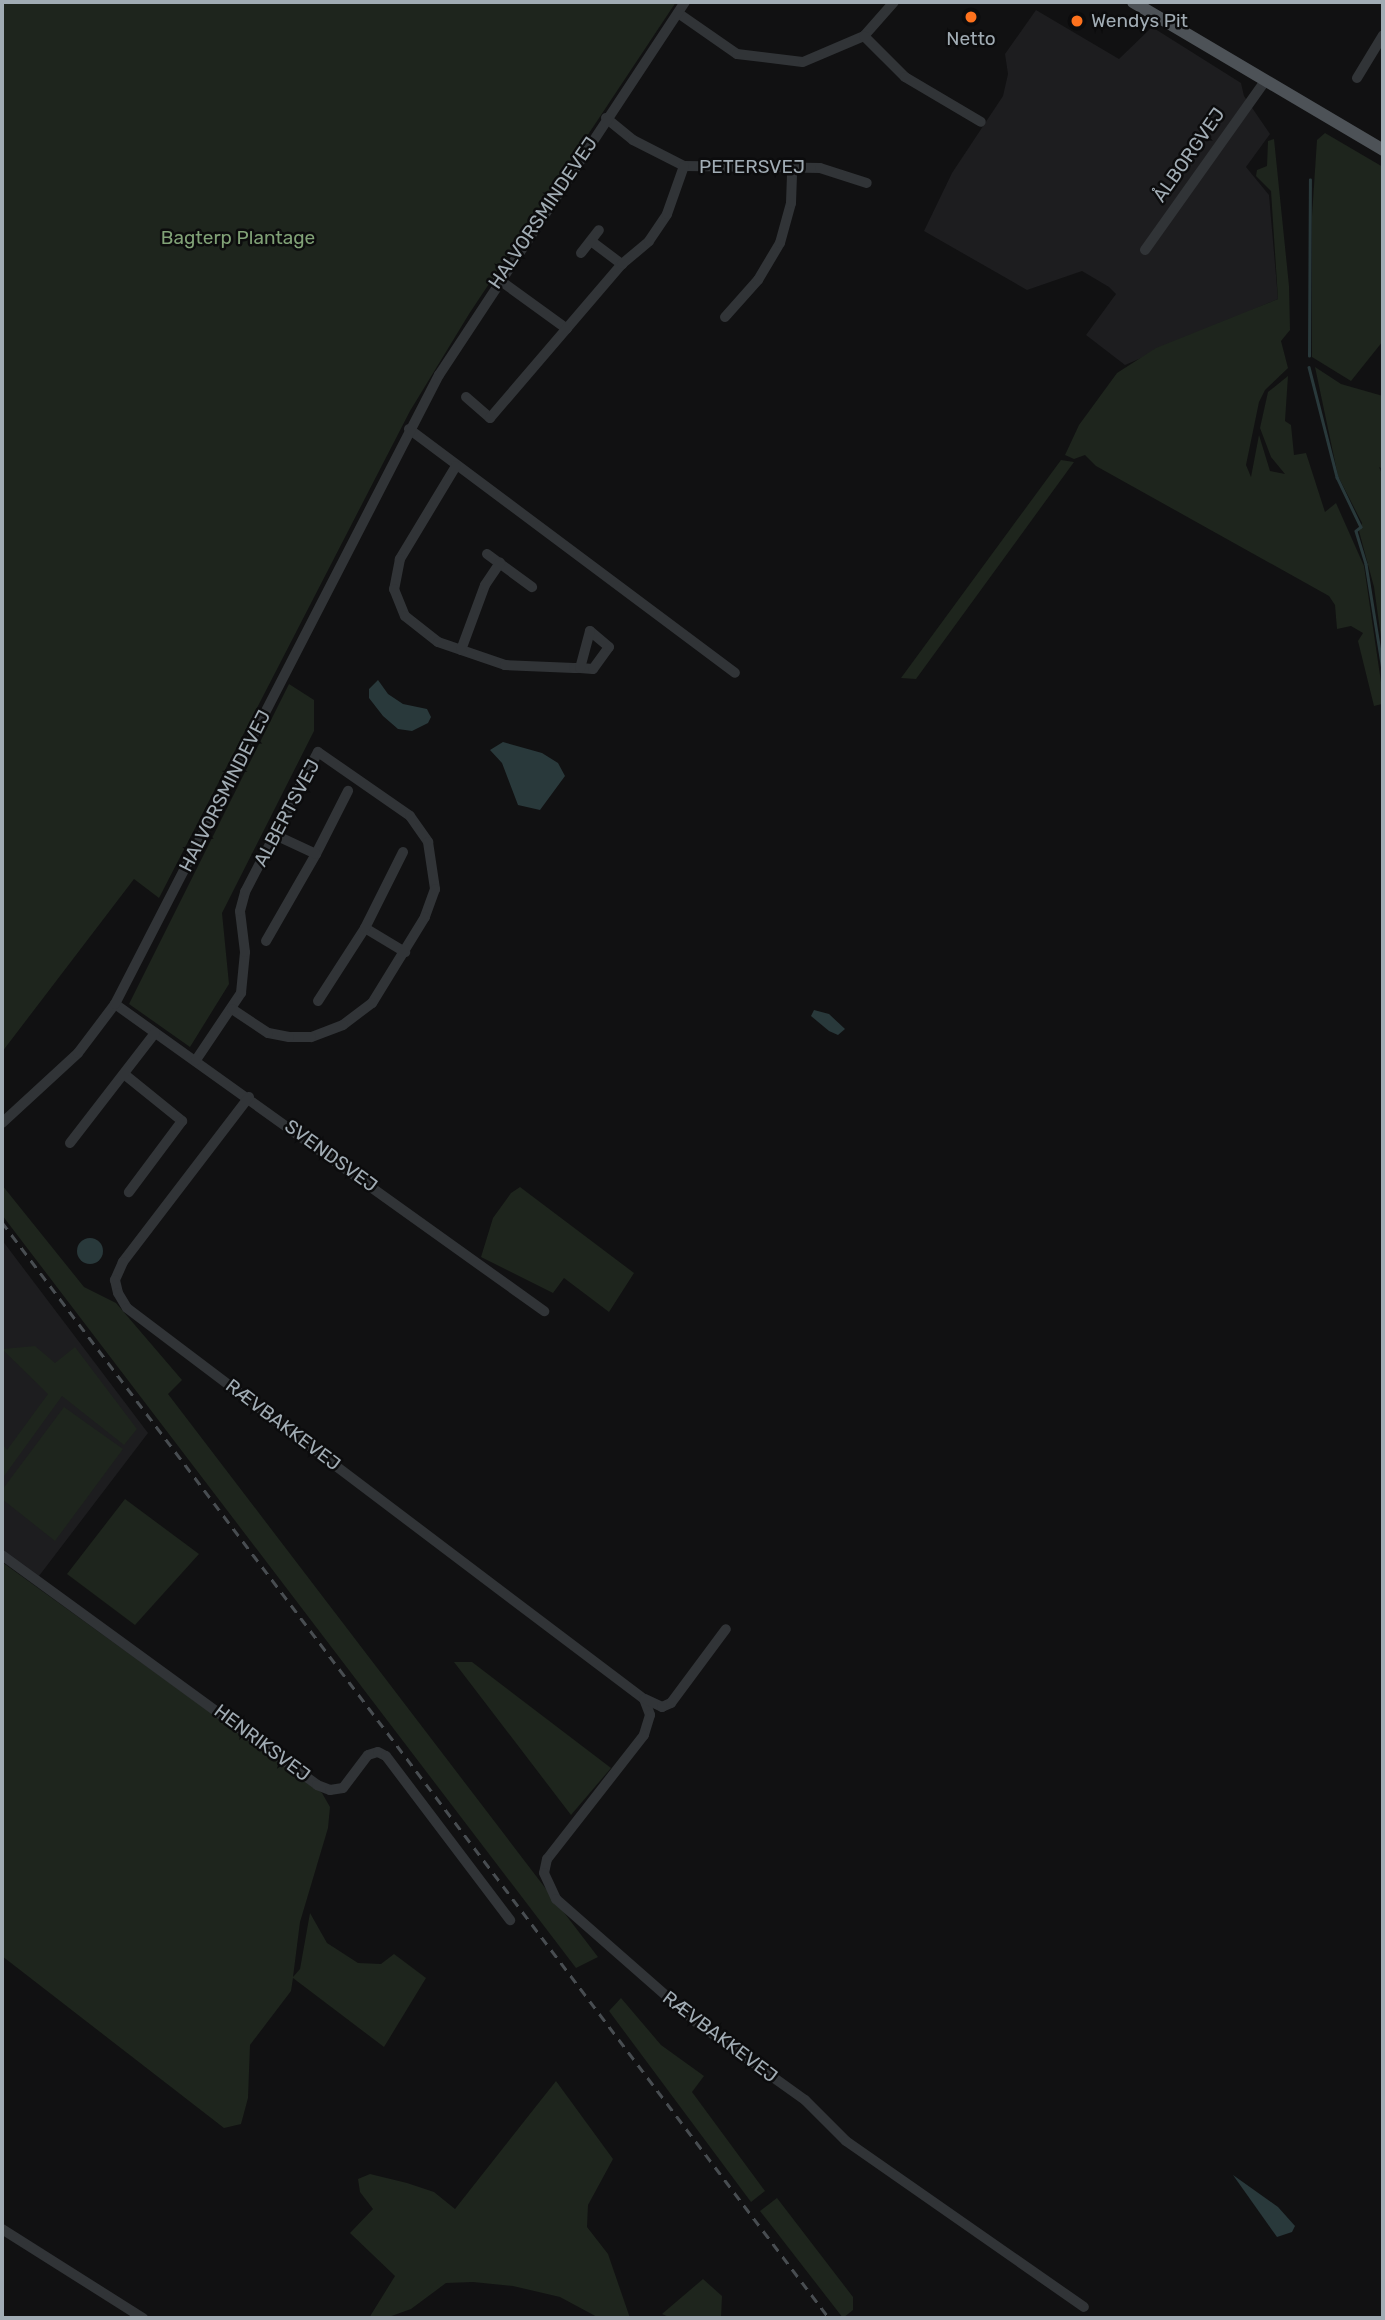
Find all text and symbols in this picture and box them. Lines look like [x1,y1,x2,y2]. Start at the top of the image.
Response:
marker: Netto [963,9,979,25]
place label: Wendys Pit [1091,10,1188,32]
marker: Wendys Pit [1069,13,1085,29]
place label: Netto [946,28,996,50]
street label: ÅLBORGVEJ [1148,103,1230,207]
street label: HALVORSMINDEVEJ [484,133,602,293]
street label: PETERSVEJ [699,156,805,178]
park label: Bagterp Plantage [161,227,315,249]
street label: HALVORSMINDEVEJ [174,706,276,876]
street label: ALBERTSVEJ [249,755,325,871]
street label: SVENDSVEJ [280,1115,382,1197]
street label: RÆVBAKKEVEJ [221,1374,345,1476]
street label: HENRIKSVEJ [209,1699,315,1787]
street label: RÆVBAKKEVEJ [658,1986,782,2088]

